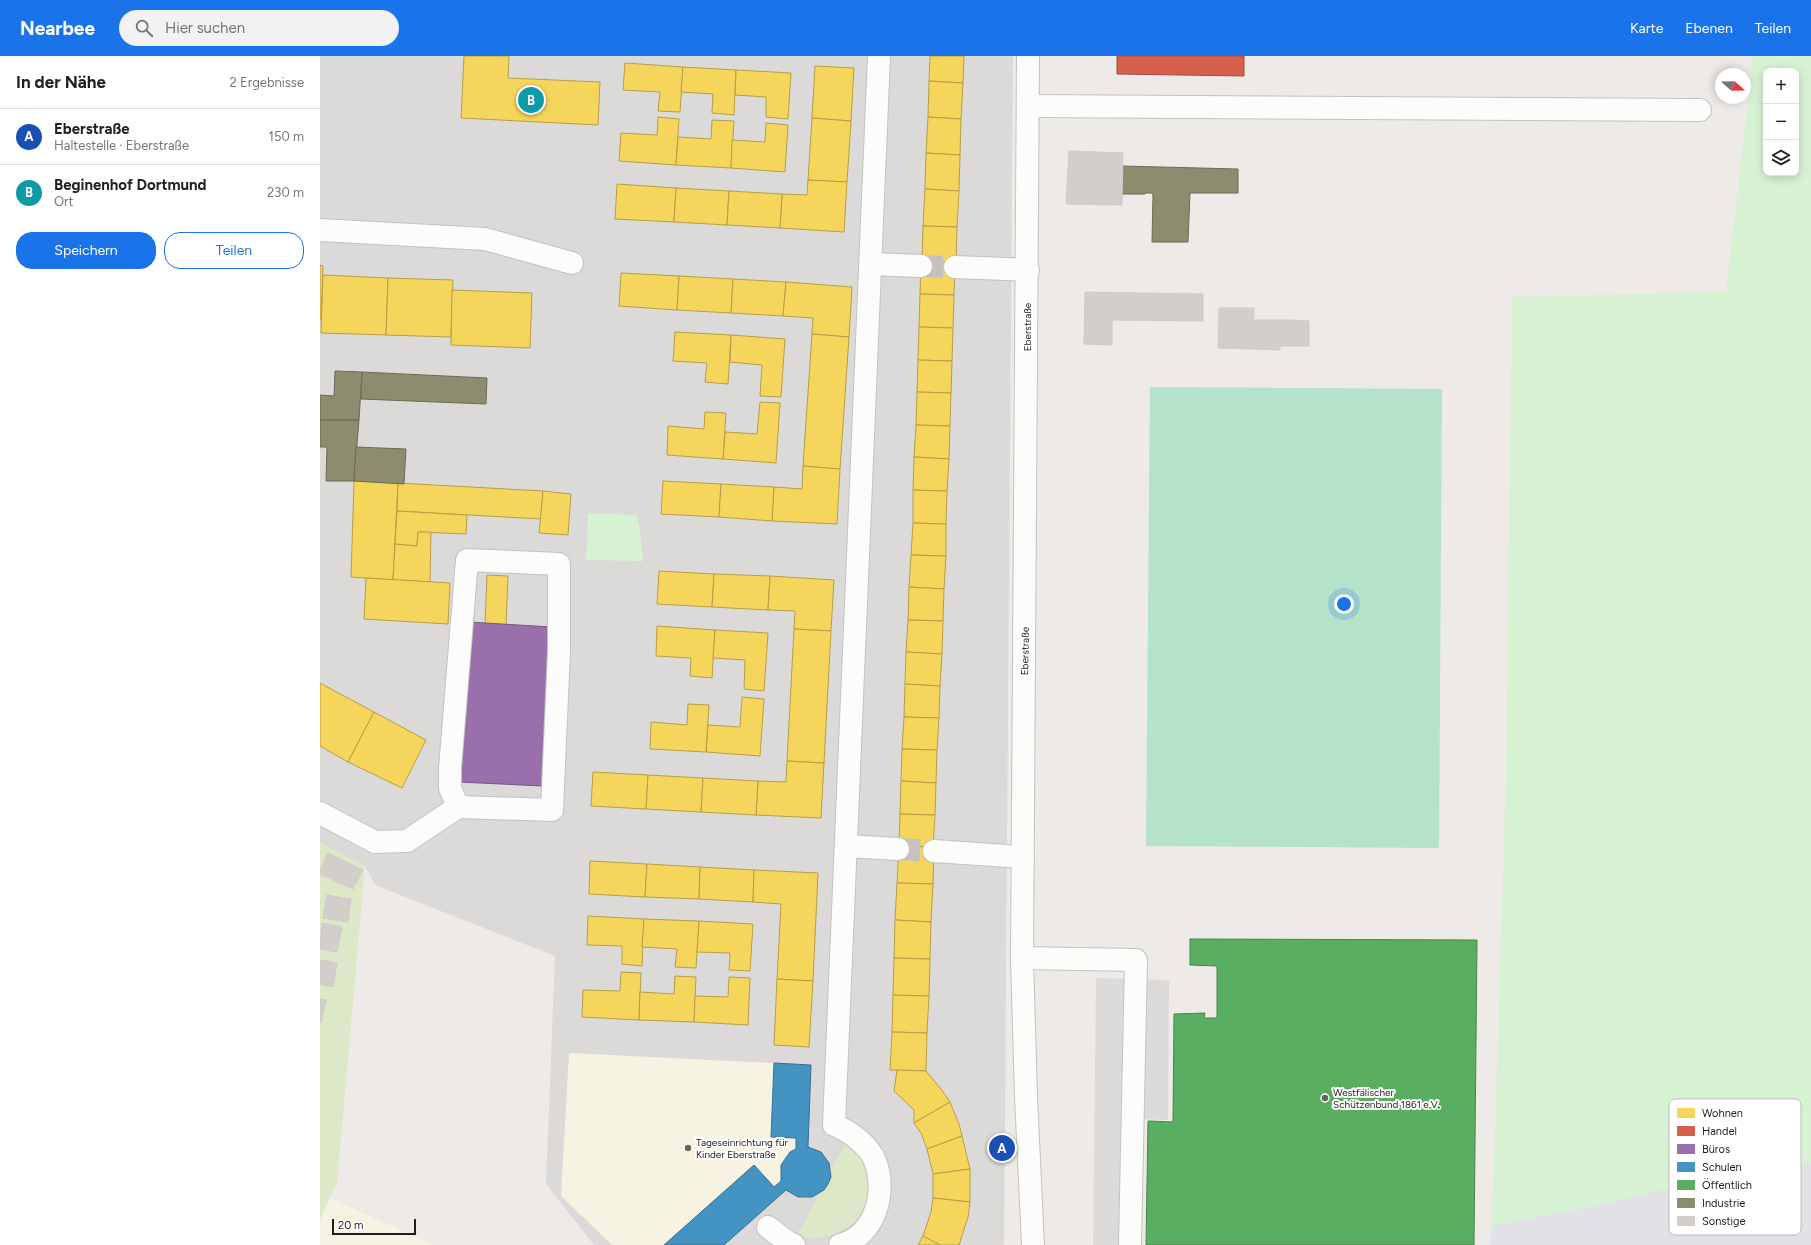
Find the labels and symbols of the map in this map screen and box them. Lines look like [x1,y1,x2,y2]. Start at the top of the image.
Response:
north arrow [1715,68,1751,104]
pin: B [518,85,544,115]
street label: Eberstraße [1021,302,1034,351]
your location [1334,594,1354,614]
street label: Eberstraße [1018,626,1032,675]
place label: Westfälischer Schützenbund 1861 e.V. [1333,1086,1440,1111]
marker: Westfälischer Schützenbund 1861 e.V. [1320,1093,1330,1103]
legend [1669,1099,1801,1235]
text: Wohnen [1702,1107,1743,1120]
text: Handel [1702,1125,1737,1138]
pin: A [989,1133,1015,1163]
place label: Tageseinrichtung für Kinder Eberstraße [696,1136,789,1161]
marker: Tageseinrichtung für Kinder Eberstraße [683,1143,693,1153]
text: Büros [1702,1143,1730,1156]
text: Schulen [1702,1161,1742,1174]
text: Öffentlich [1702,1178,1752,1192]
text: Industrie [1702,1197,1745,1210]
text: Sonstige [1702,1215,1746,1228]
scale bar [332,1217,416,1236]

